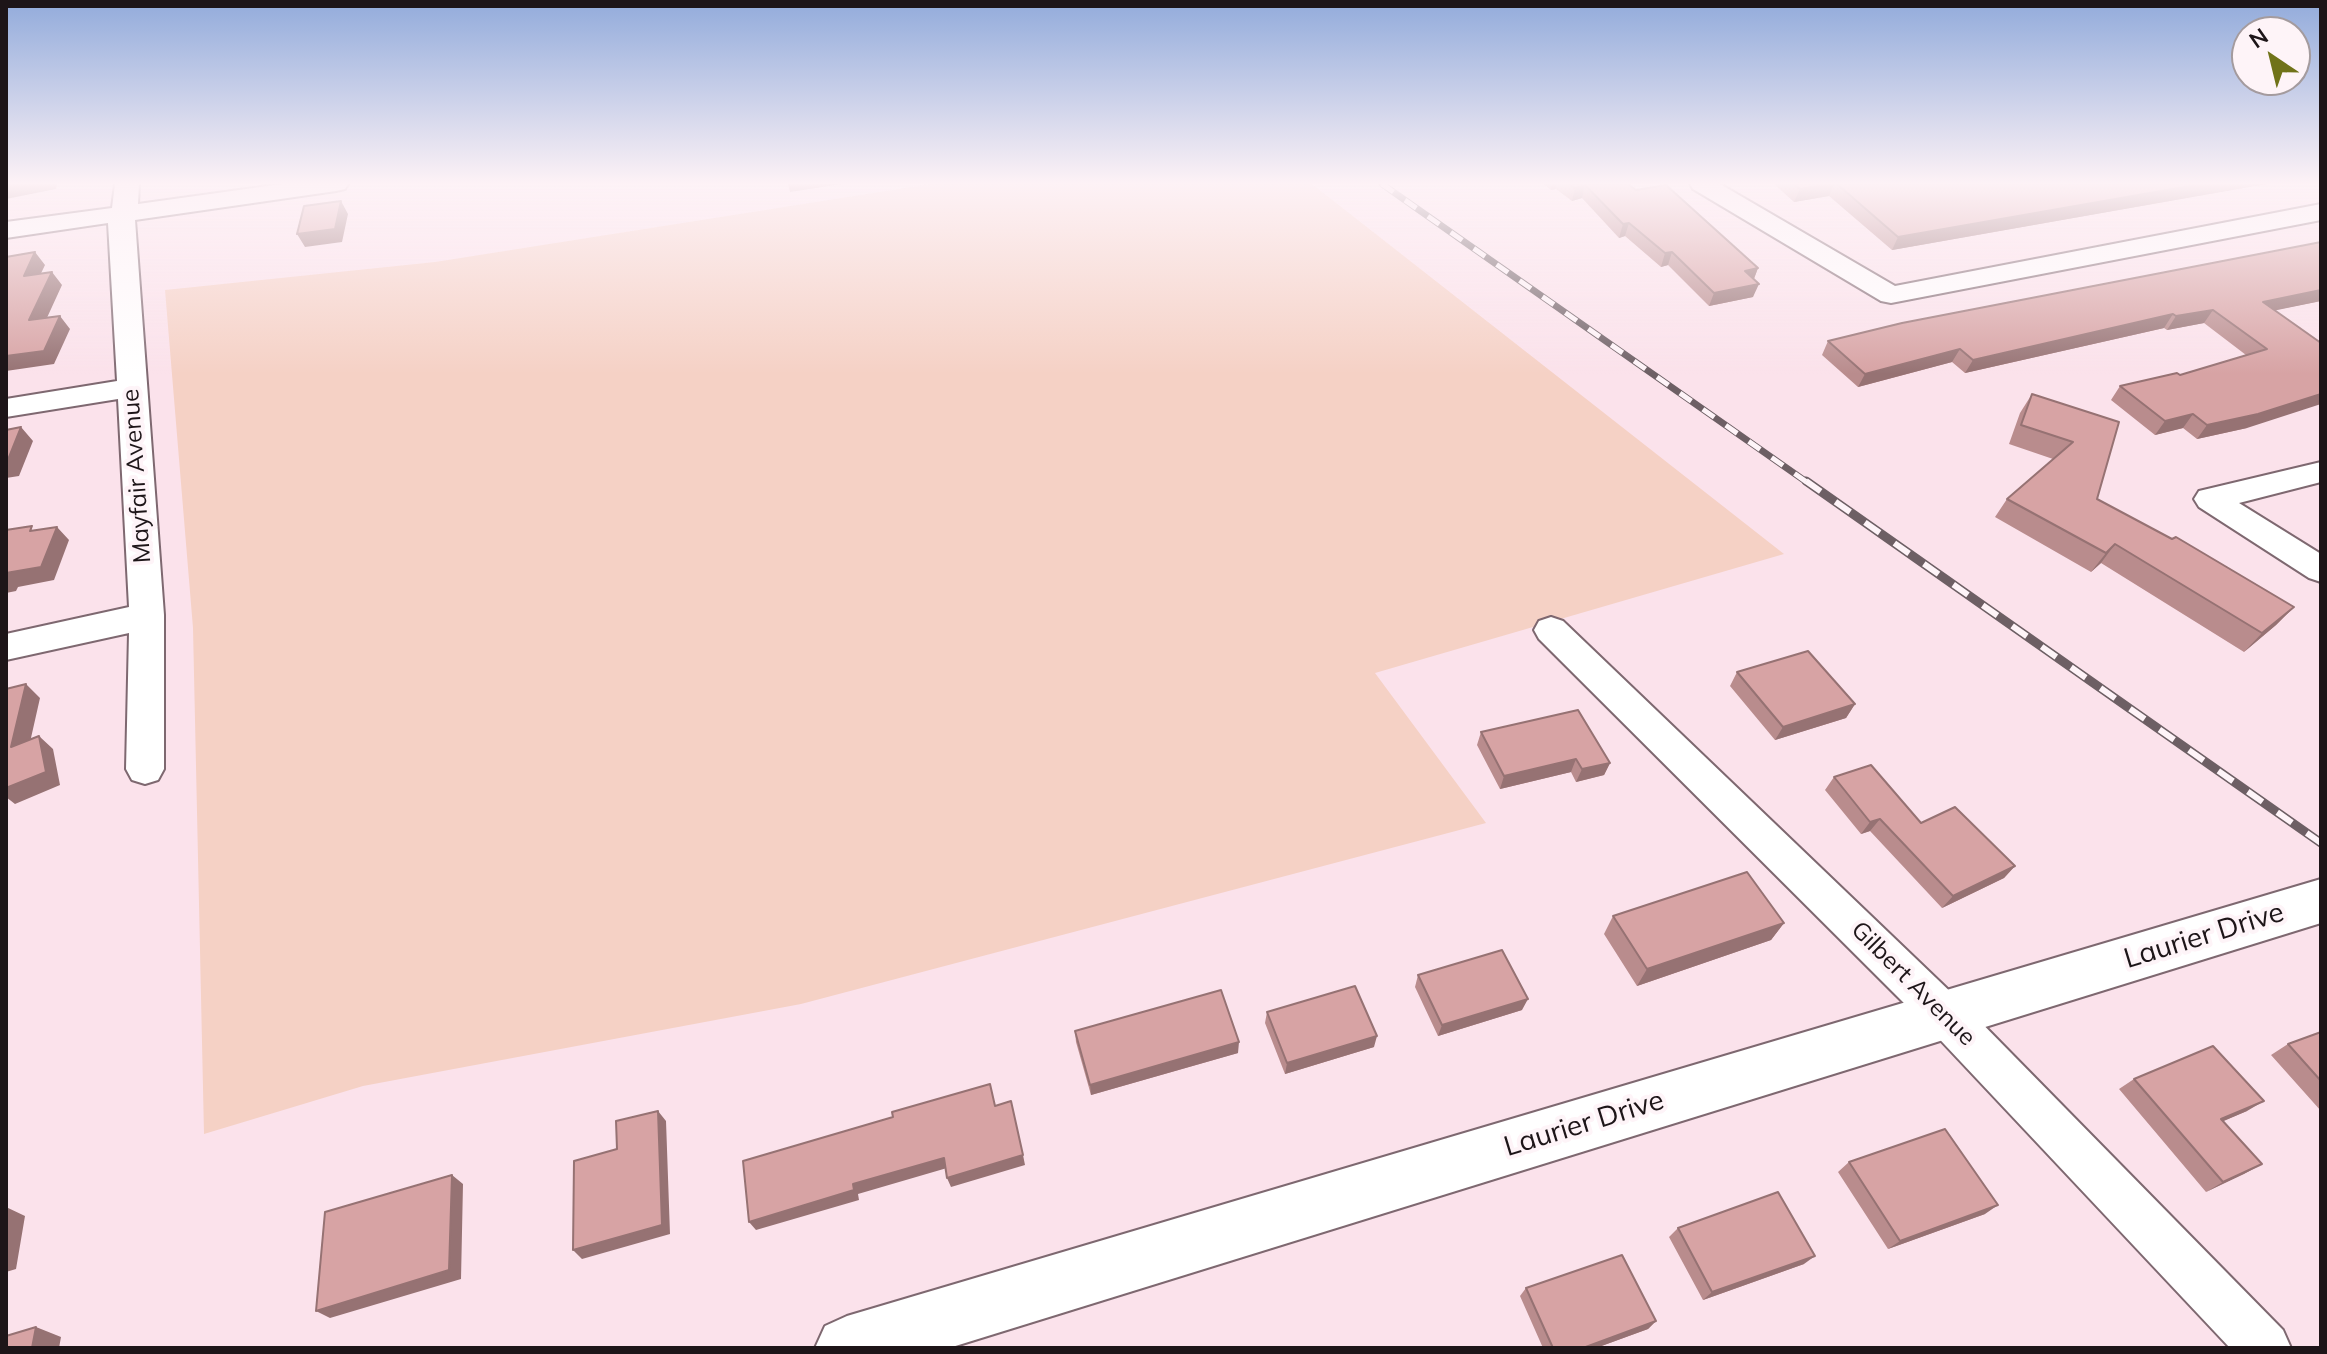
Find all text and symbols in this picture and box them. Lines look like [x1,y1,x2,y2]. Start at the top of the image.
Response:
north arrow [2231,16,2311,96]
text: N [2244,22,2273,54]
street label: Mayfair Avenue [117,388,157,564]
street label: Laurier Drive [2120,896,2288,976]
street label: Gilbert Avenue [1845,916,1981,1052]
street label: Laurier Drive [1500,1084,1668,1164]

